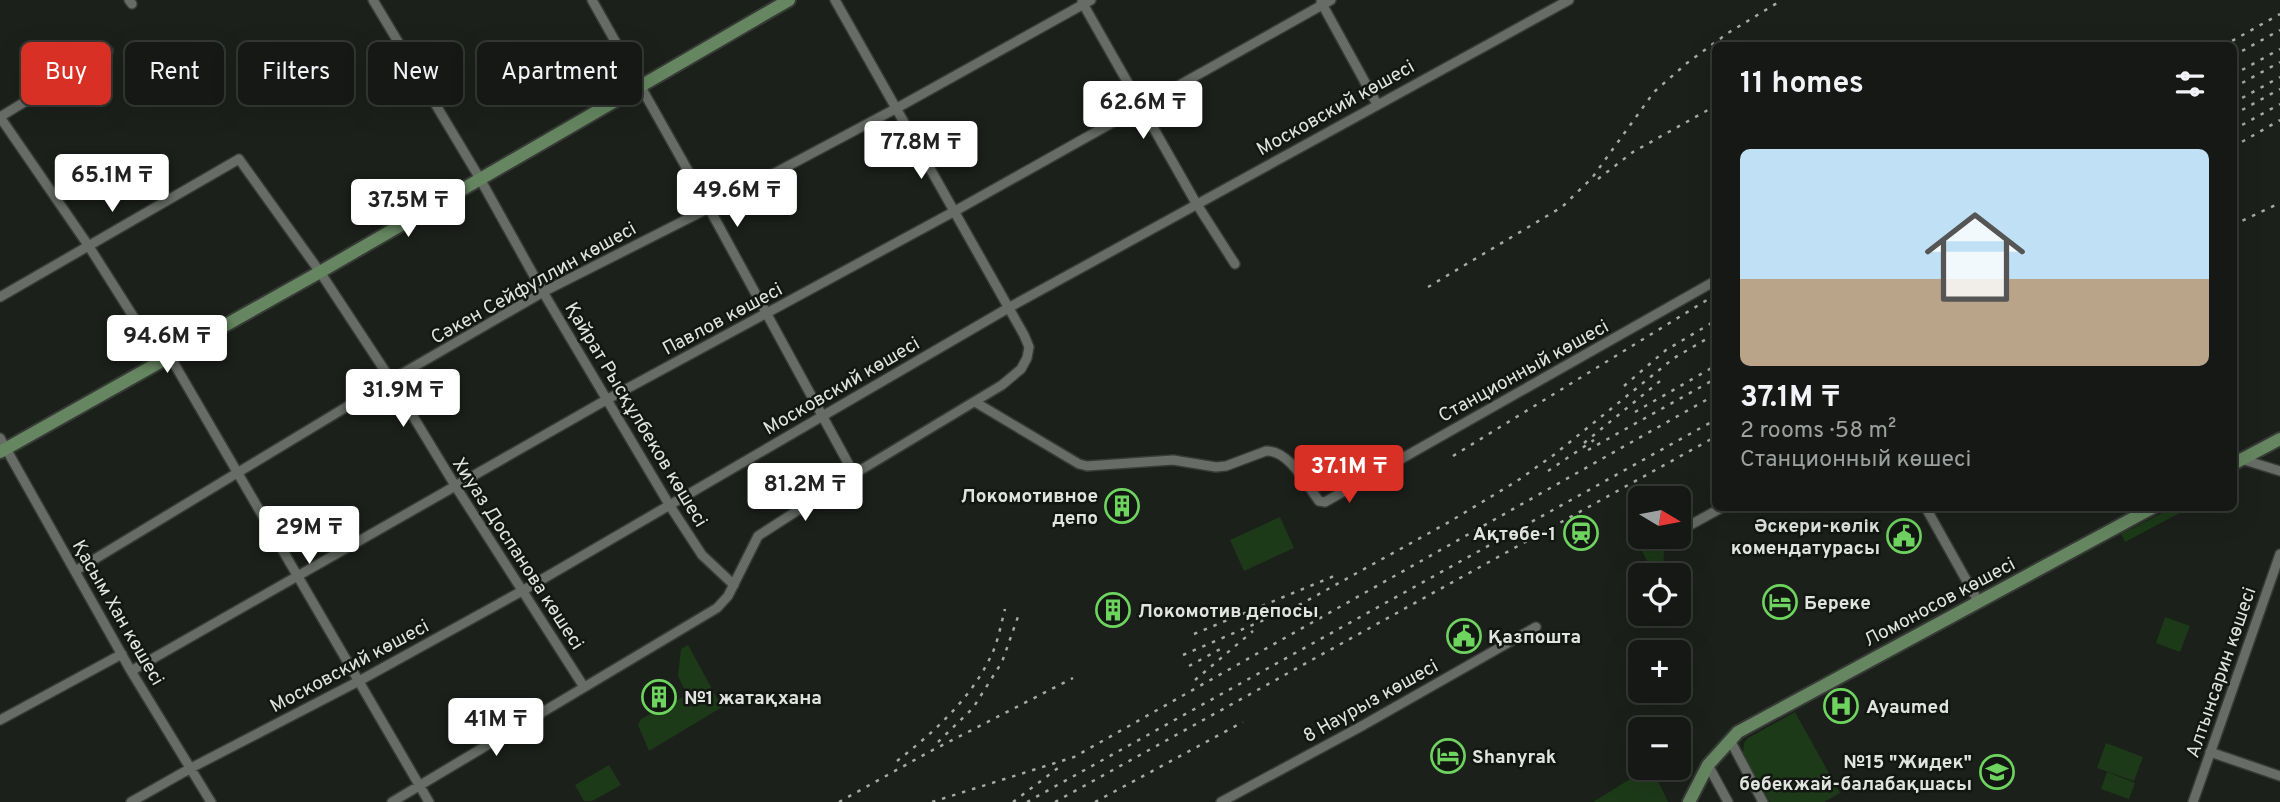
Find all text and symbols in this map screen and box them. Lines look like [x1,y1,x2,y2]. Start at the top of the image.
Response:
chip: Buy [21,42,111,105]
chip: Rent [125,42,224,105]
chip: Filters [238,42,354,105]
chip: New [368,42,463,105]
chip: Apartment [477,42,642,105]
street label: Московский көшесі [1253,55,1419,162]
icon: filters [2171,65,2209,103]
text: 11 homes [1740,66,1864,103]
pin: 62.6M ₸ [1078,82,1208,141]
text: 62.6M ₸ [1099,89,1187,118]
pin: 77.8M ₸ [856,122,986,181]
text: 77.8M ₸ [880,129,962,158]
pin: 65.1M ₸ [47,154,177,214]
text: 65.1M ₸ [71,162,153,191]
pin: 49.6M ₸ [672,170,802,229]
text: 49.6M ₸ [693,177,781,206]
pin: 37.5M ₸ [343,180,473,239]
text: 37.5M ₸ [367,187,449,216]
icon: home [1912,194,2038,320]
street label: Сәкен Сейфуллин көшесі [427,217,641,350]
street label: Павлов көшесі [659,278,787,362]
street label: Қайрат Рысқұлбеков көшесі [558,298,712,532]
street label: Станционный көшесі [1435,315,1613,429]
pin: 94.6M ₸ [102,316,232,375]
text: 94.6M ₸ [123,323,211,352]
street label: Московский көшесі [759,332,925,441]
pin: 31.9M ₸ [338,370,468,429]
text: 31.9M ₸ [362,377,444,406]
text: 37.1M ₸ [1740,380,1841,417]
text: 2 rooms · 58 m² [1740,417,1896,446]
pin: 37.1M ₸ [1284,446,1414,505]
text: Станционный көшесі [1740,446,1971,475]
street label: Хиуаз Доспанова көшесі [446,453,589,655]
text: 37.1M ₸ [1310,453,1388,482]
pin: 81.2M ₸ [740,463,870,523]
text: 81.2M ₸ [764,471,846,500]
place label: Локомотивное депо [961,485,1098,531]
north arrow [1628,486,1690,550]
map controls [1628,486,1691,780]
building icon: Локомотивное депо [1103,487,1141,525]
pin: 29M ₸ [260,506,358,566]
text: 29M ₸ [275,514,343,543]
station icon: Ақтөбе-1 [1562,514,1600,552]
place label: Әскери-көлік комендатурасы [1731,515,1880,561]
public building icon: Әскери-көлік комендатурасы [1885,517,1923,555]
place label: Ақтөбе-1 [1473,523,1556,547]
street label: Қасым Хан көшесі [66,536,169,690]
street label: Ломоносов көшесі [1860,553,2020,653]
button: locate [1628,563,1691,626]
hotel icon: Береке [1761,583,1799,621]
street label: Алтынсарин көшесі [2181,584,2262,761]
building icon: Локомотив депосы [1094,591,1132,629]
place label: Береке [1804,592,1871,616]
place label: Локомотив депосы [1138,600,1318,624]
street label: Московский көшесі [266,615,434,719]
public building icon: Қазпошта [1445,617,1483,655]
place label: Қазпошта [1488,626,1581,650]
button: + [1628,640,1691,703]
street label: 8 Наурыз көшесі [1299,655,1443,749]
building icon: №1 жатақхана [640,678,678,716]
place label: №1 жатақхана [684,687,822,711]
hospital icon: Ayaumed [1822,687,1860,725]
place label: Ayaumed [1866,696,1949,720]
pin: 41M ₸ [447,698,545,758]
text: 41M ₸ [464,706,528,735]
button: − [1628,717,1691,780]
hotel icon: Shanyrak [1429,737,1467,775]
place label: Shanyrak [1472,746,1557,770]
place label: №15 "Жидек" бөбекжай-балабақшасы [1739,751,1972,797]
school or university icon: №15 "Жидек" бөбекжай-балабақшасы [1978,753,2016,791]

